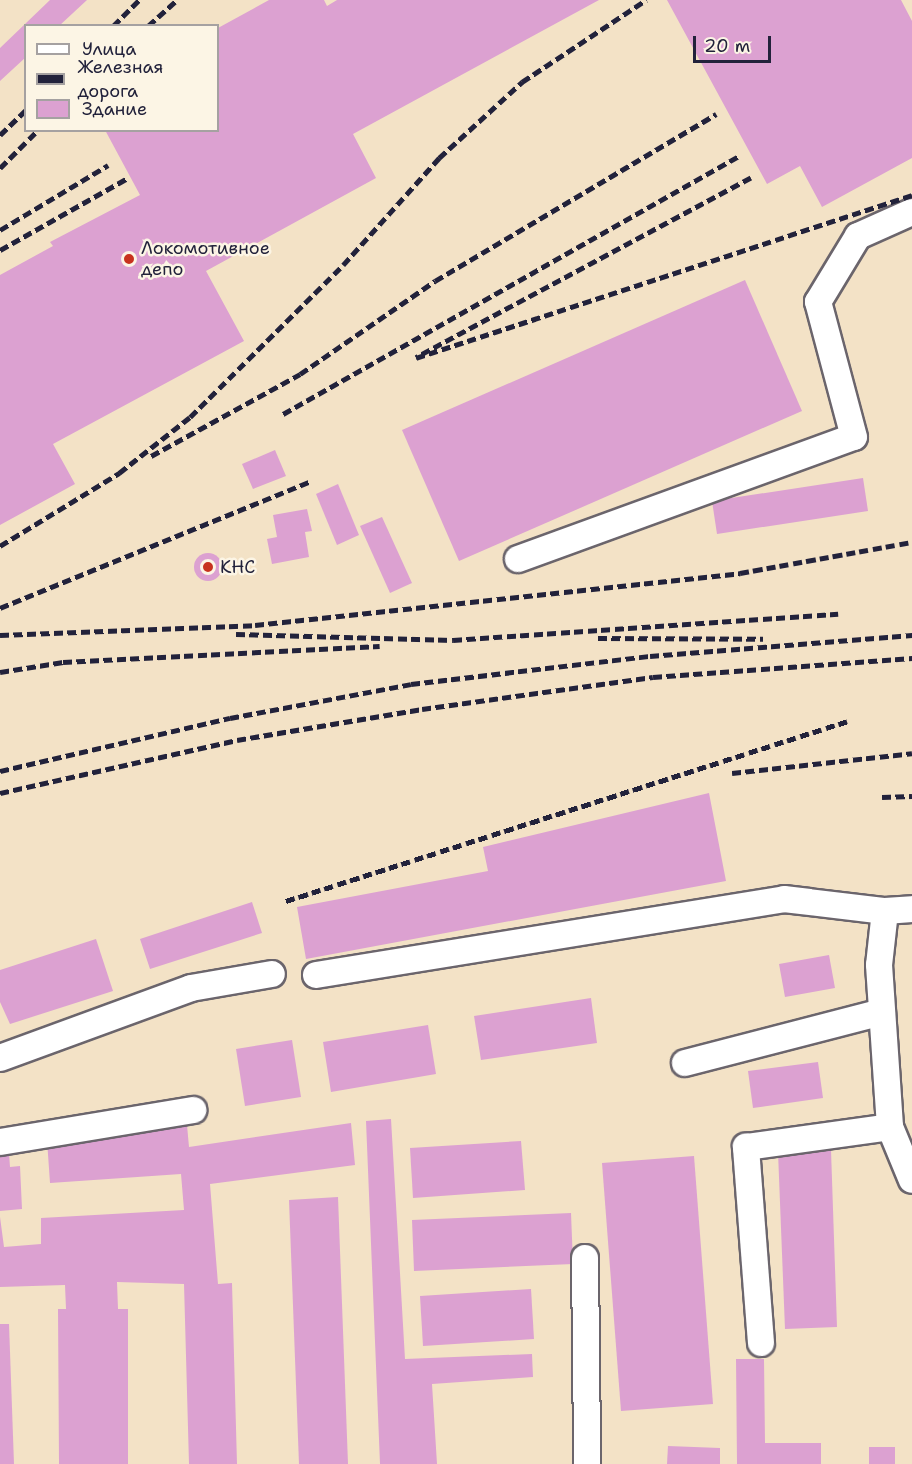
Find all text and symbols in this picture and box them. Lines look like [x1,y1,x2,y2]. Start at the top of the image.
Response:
legend [24,24,219,132]
scale bar [696,24,774,62]
text: 20 m [704,34,750,58]
text: Улица [82,37,136,61]
text: Железная дорога [77,55,163,103]
text: Здание [82,97,147,121]
place label: Локомотивное депо [141,238,270,280]
marker: Локомотивное депо [122,252,136,266]
place label: КНС [220,556,255,578]
marker: КНС [201,560,215,574]

